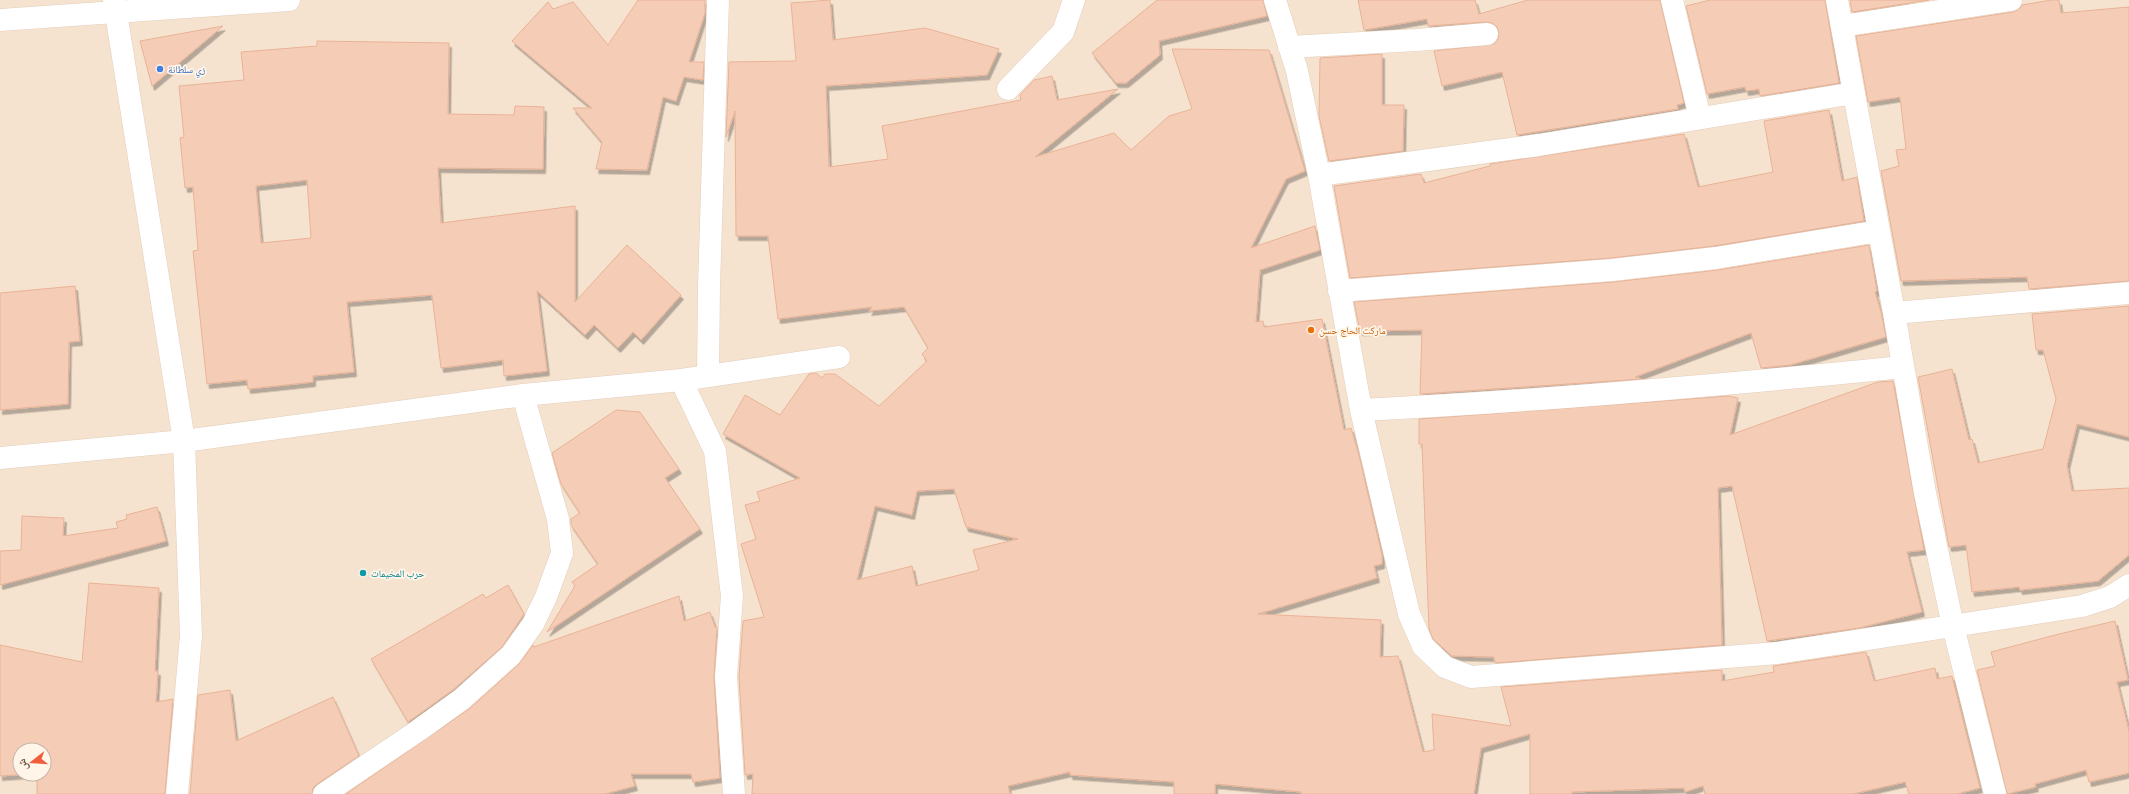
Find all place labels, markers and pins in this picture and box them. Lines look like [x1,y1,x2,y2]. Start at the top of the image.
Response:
marker: زي سلطانة [155,64,165,74]
place label: زي سلطانة [168,64,206,78]
marker: ماركت الحاج حسن [1306,325,1316,335]
place label: ماركت الحاج حسن [1319,325,1386,337]
marker: حرب المخيمات [358,568,368,578]
place label: حرب المخيمات [371,568,425,579]

